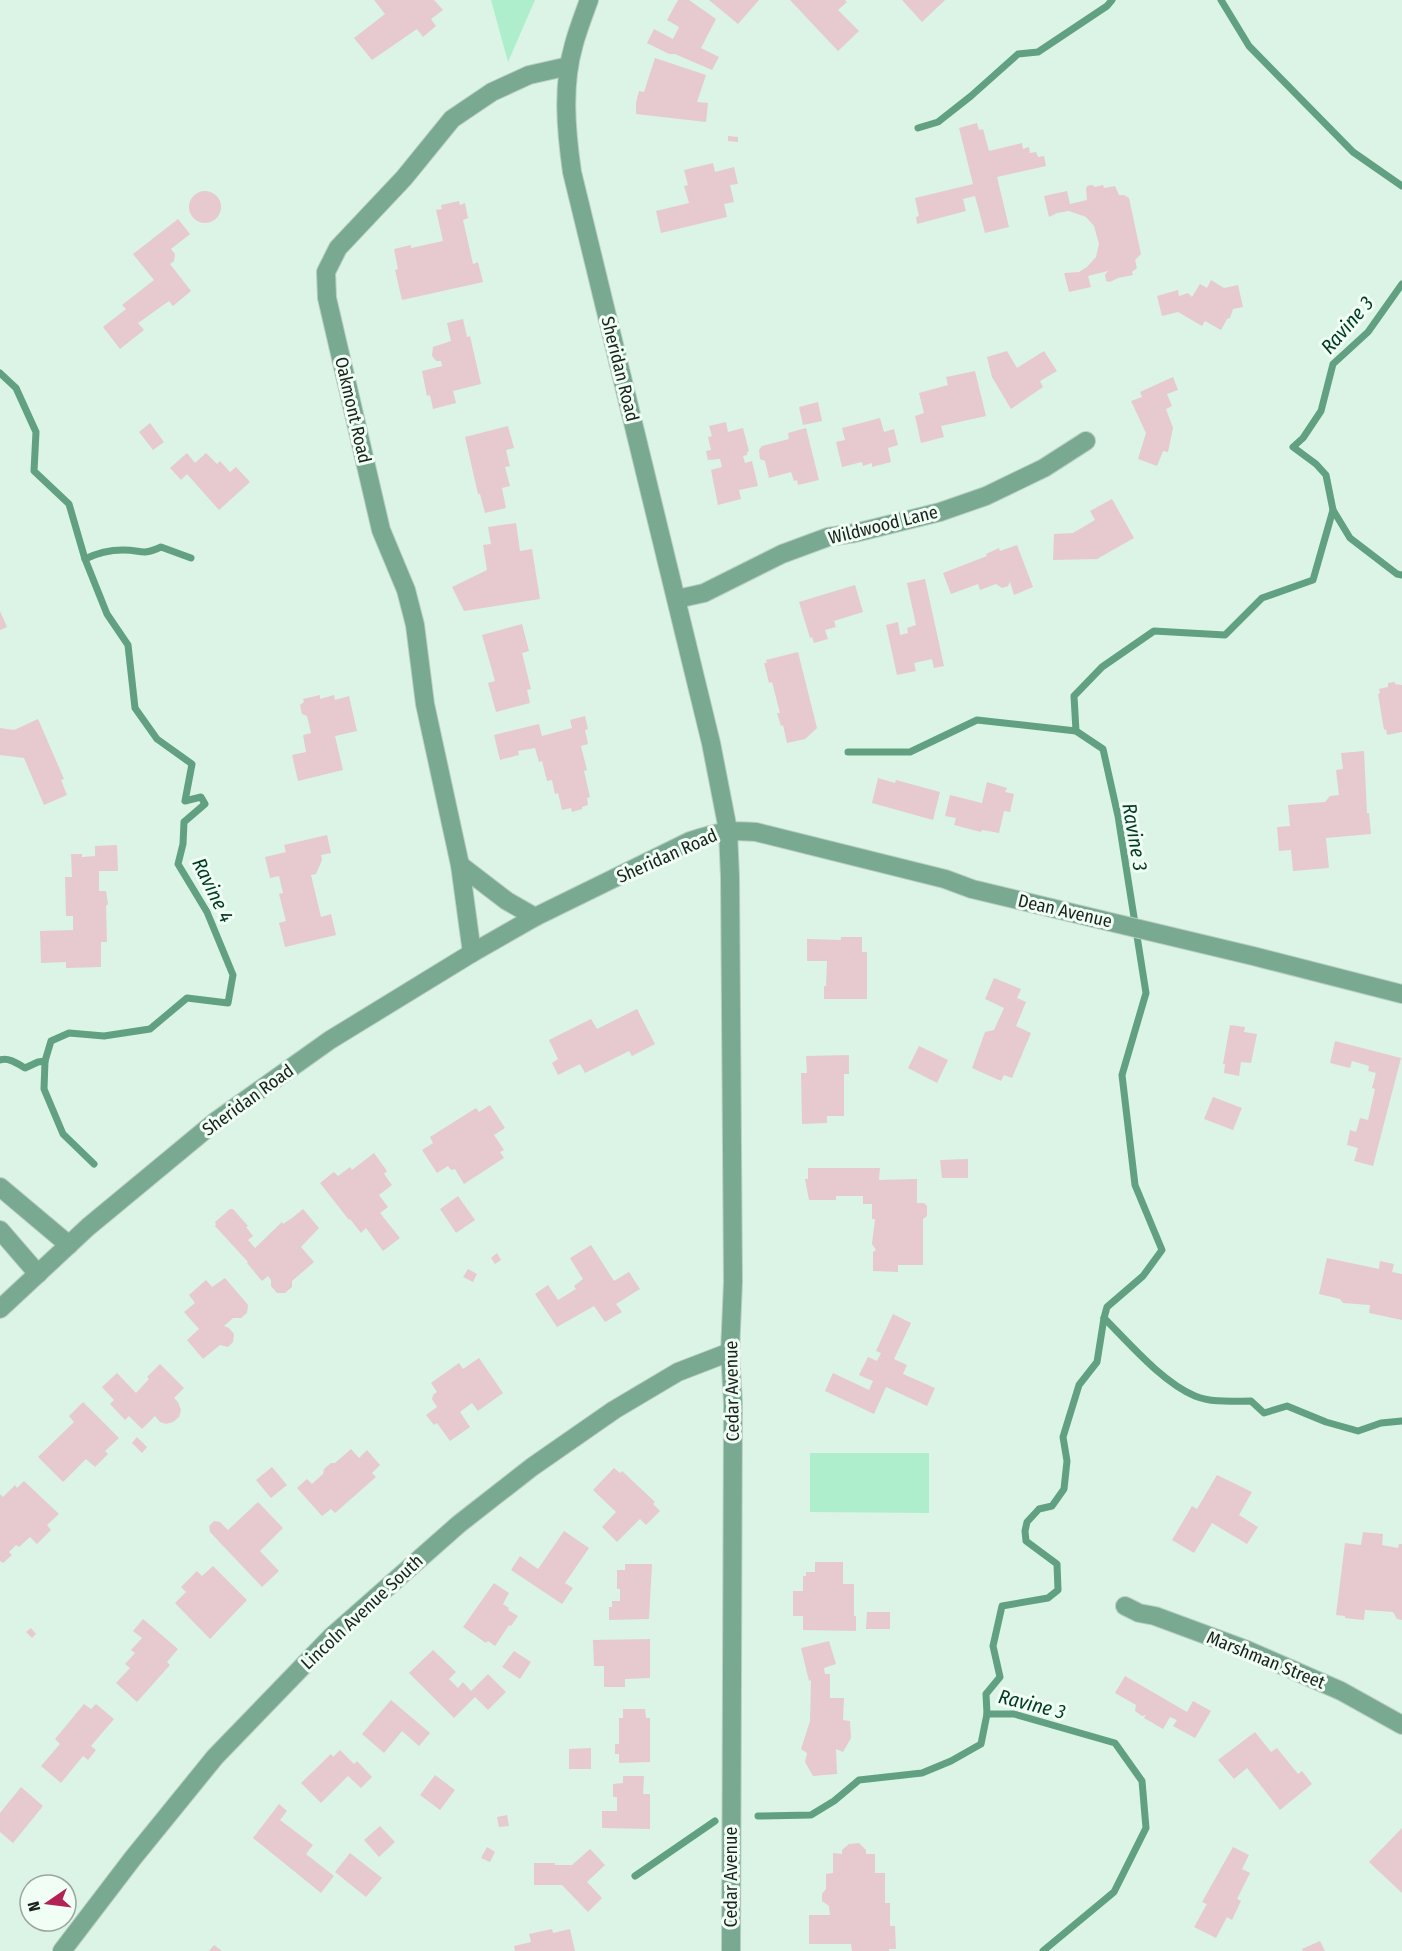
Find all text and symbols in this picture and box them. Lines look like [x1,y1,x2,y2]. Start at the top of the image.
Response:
water label: Ravine 3 [1316,291,1378,359]
street label: Sheridan Road [596,314,644,424]
street label: Oakmont Road [330,355,376,465]
street label: Wildwood Lane [826,501,940,549]
water label: Ravine 3 [1117,801,1153,873]
street label: Sheridan Road [613,824,721,888]
water label: Ravine 4 [187,854,239,926]
street label: Dean Avenue [1016,890,1114,933]
street label: Sheridan Road [198,1059,298,1141]
street label: Cedar Avenue [720,1340,744,1442]
street label: Lincoln Avenue South [296,1550,428,1674]
street label: Marshman Street [1204,1626,1328,1694]
water label: Ravine 3 [996,1684,1068,1724]
street label: Cedar Avenue [720,1827,742,1927]
north arrow [18,1873,78,1933]
text: N [24,1900,44,1913]

